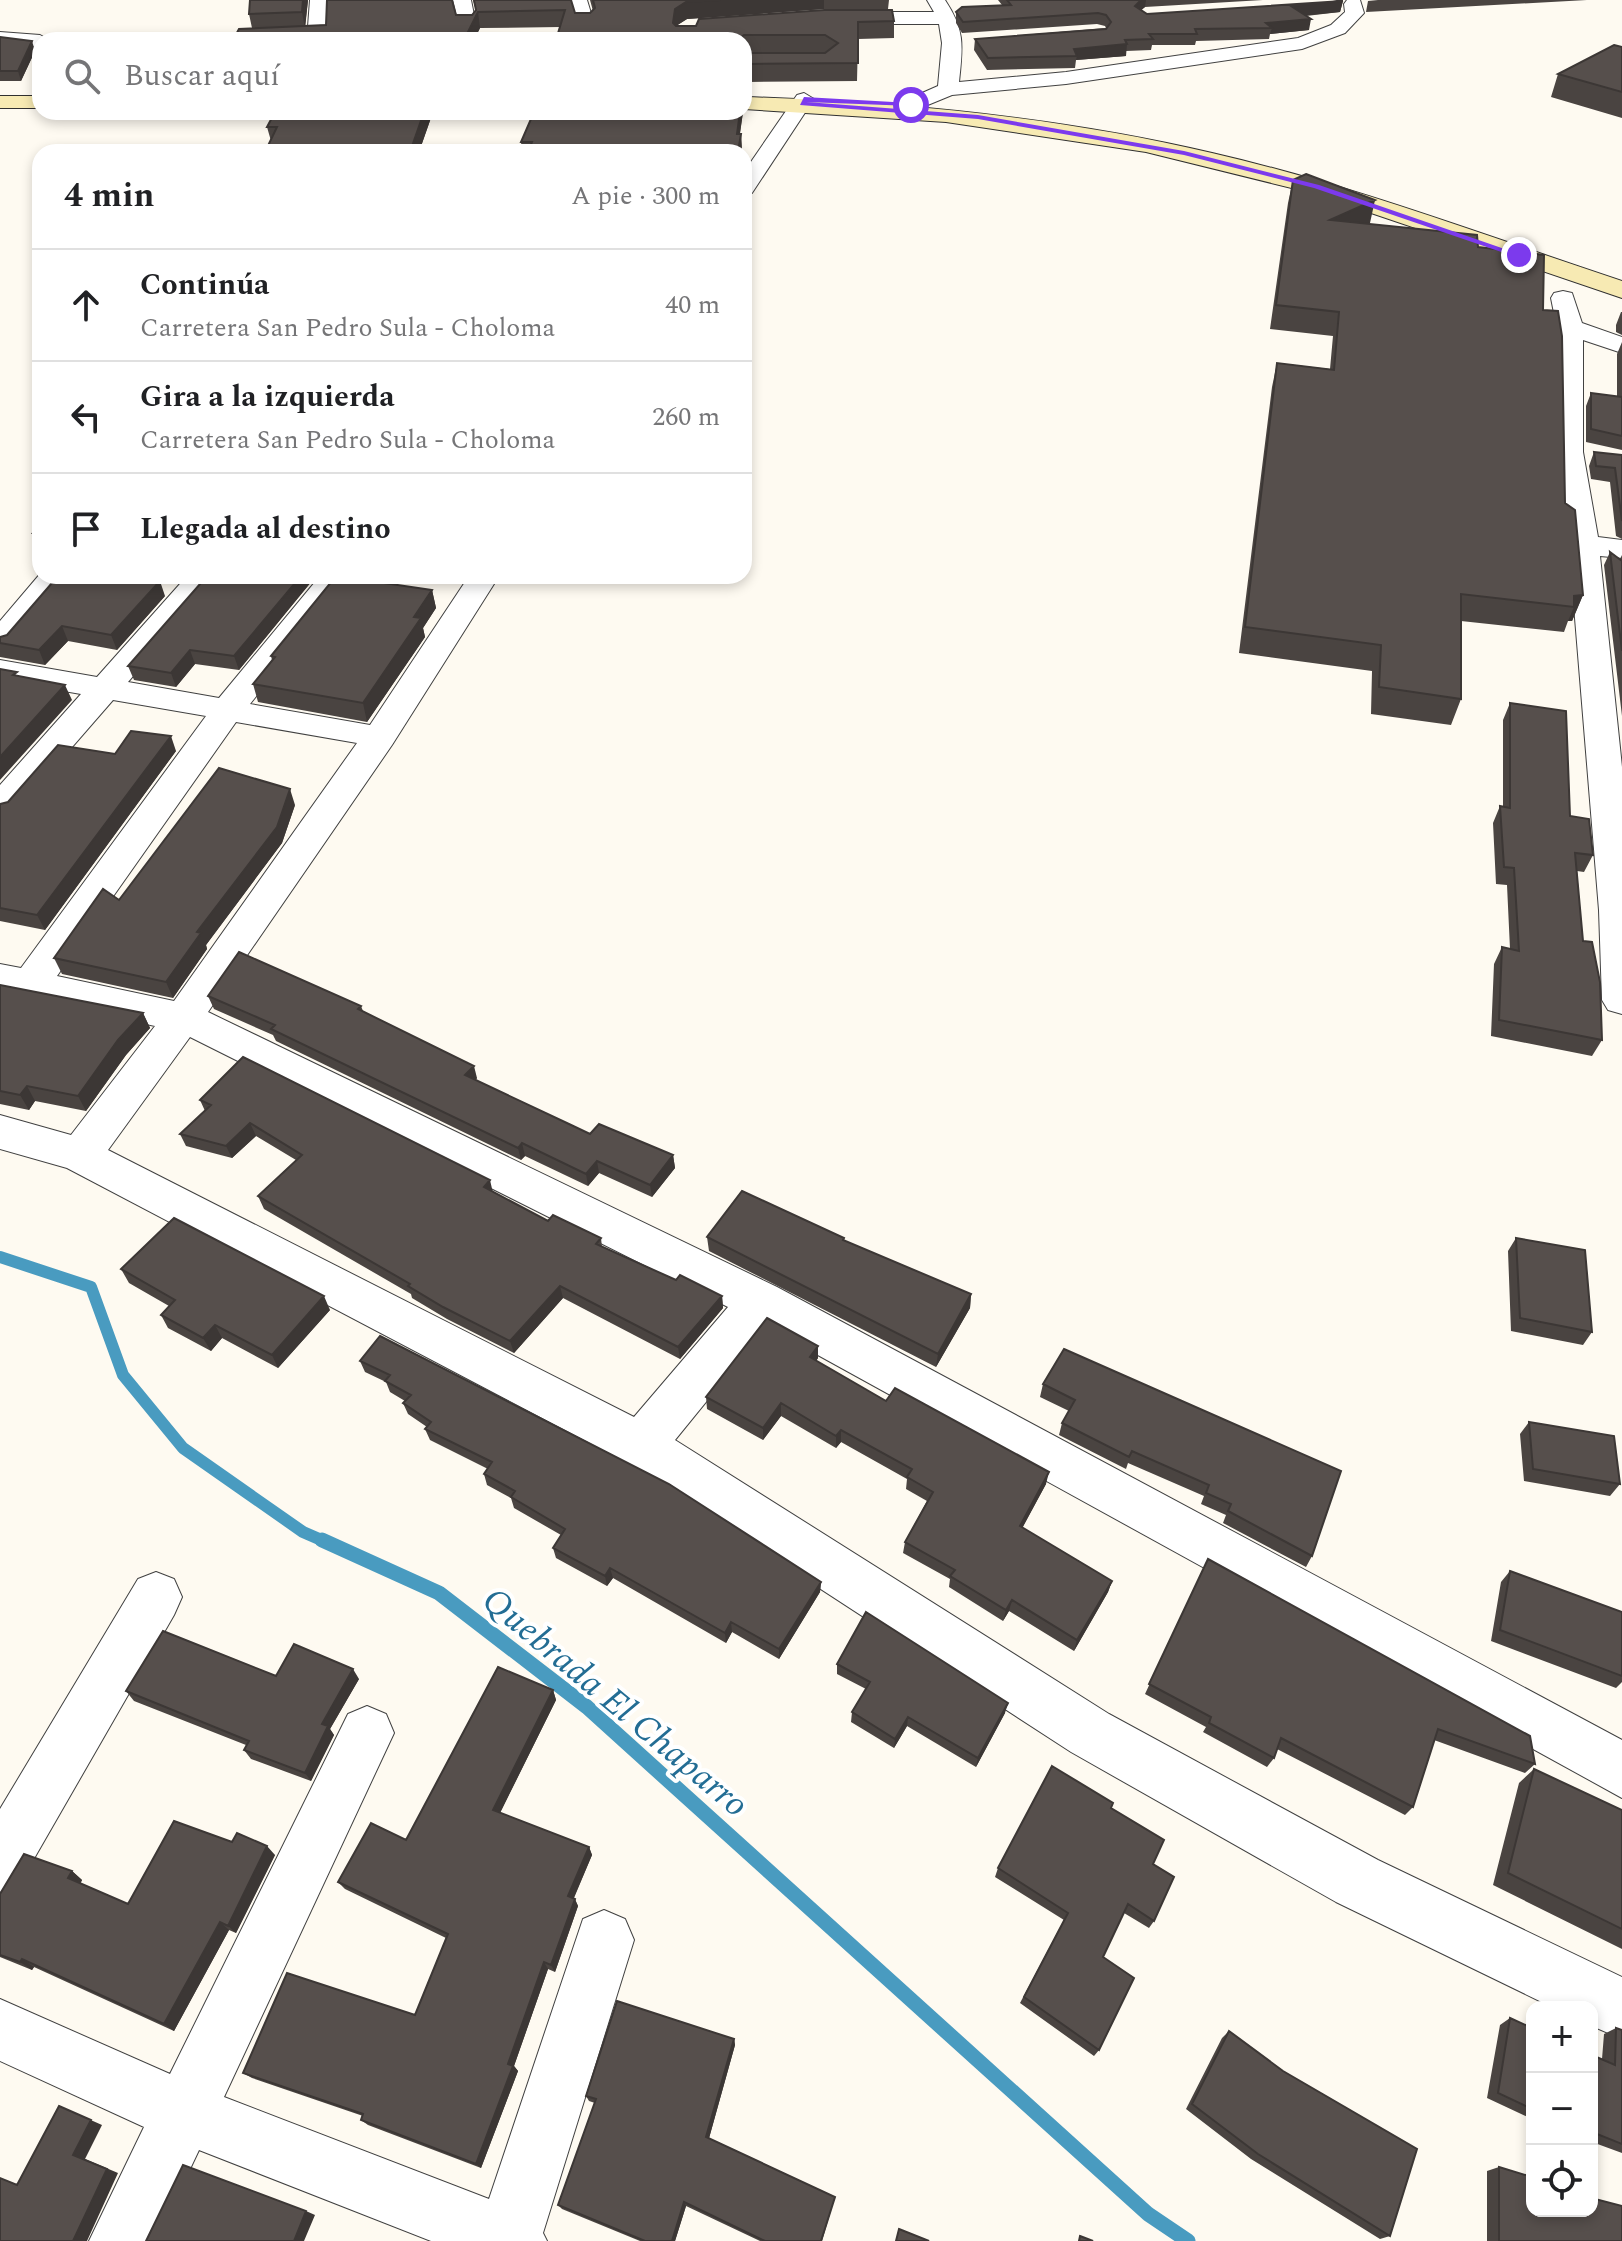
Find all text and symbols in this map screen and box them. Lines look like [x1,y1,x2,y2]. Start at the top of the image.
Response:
search box [32,32,752,120]
text: Buscar aquí [124,53,280,99]
icon: search [60,54,104,98]
route start [893,87,929,123]
text: 4 min [64,170,154,222]
text: A pie · 300 m [571,176,720,216]
route end [1501,237,1537,273]
text: Continúa [140,262,270,308]
icon: ahead [64,283,108,327]
text: 40 m [665,285,720,325]
text: Carretera San Pedro Sula - Choloma [140,308,555,348]
text: Gira a la izquierda [140,374,395,420]
icon: left [64,395,108,439]
text: 260 m [652,397,720,437]
text: Carretera San Pedro Sula - Choloma [140,420,555,460]
text: Llegada al destino [140,506,391,552]
icon: arrive [64,507,108,551]
water label: Quebrada El Chaparro [469,1574,761,1832]
map controls [1526,2001,1598,2217]
button: + [1526,2001,1598,2073]
button: − [1526,2073,1598,2145]
button: locate [1526,2145,1598,2217]

